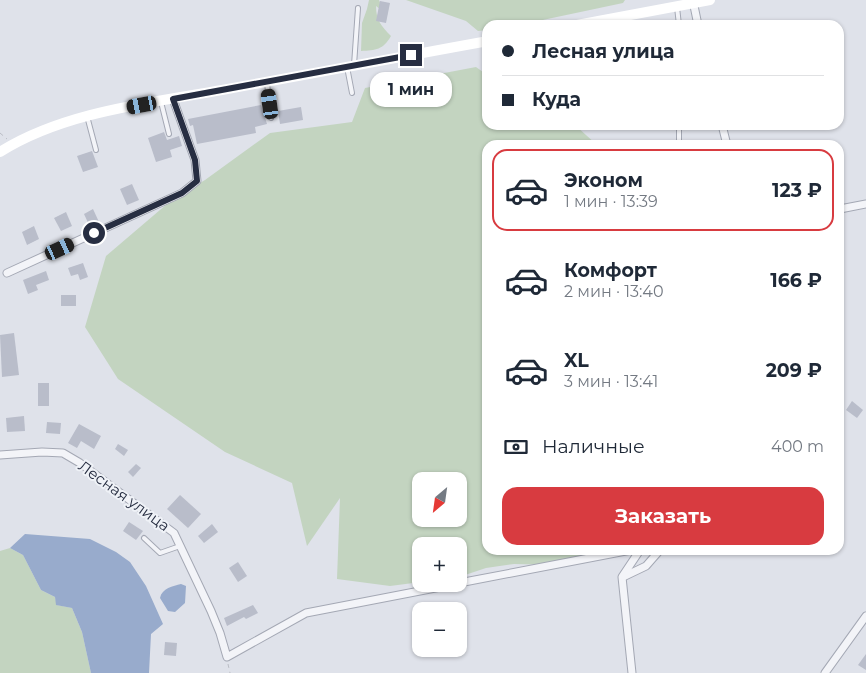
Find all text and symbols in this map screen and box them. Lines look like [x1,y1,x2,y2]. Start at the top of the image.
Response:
text: Лесная улица [532,40,675,63]
route end [400,44,422,66]
callout: 1 мин [370,72,452,108]
text: 1 мин [388,80,434,99]
car [260,88,279,120]
text: Куда [532,88,581,111]
car [125,95,158,115]
icon: car [504,168,549,213]
text: Эконом [564,169,643,192]
text: 123 ₽ [772,179,822,202]
text: 1 мин · 13:39 [564,192,658,211]
route start [83,222,105,244]
car [43,236,76,262]
icon: car [504,258,549,303]
text: Комфорт [564,259,657,282]
text: 166 ₽ [770,269,822,292]
text: 2 мин · 13:40 [564,282,664,301]
icon: car [504,348,549,393]
text: XL [564,349,589,372]
text: 209 ₽ [766,359,822,382]
text: 3 мин · 13:41 [564,372,658,391]
icon: cash [502,433,530,461]
text: Наличные [542,435,645,458]
text: 400 m [771,437,824,456]
street label: Лесная улица [75,456,174,535]
north arrow [412,472,468,528]
map controls [412,472,467,657]
button: Заказать [502,487,824,545]
button: + [412,537,467,592]
button: − [412,602,467,657]

